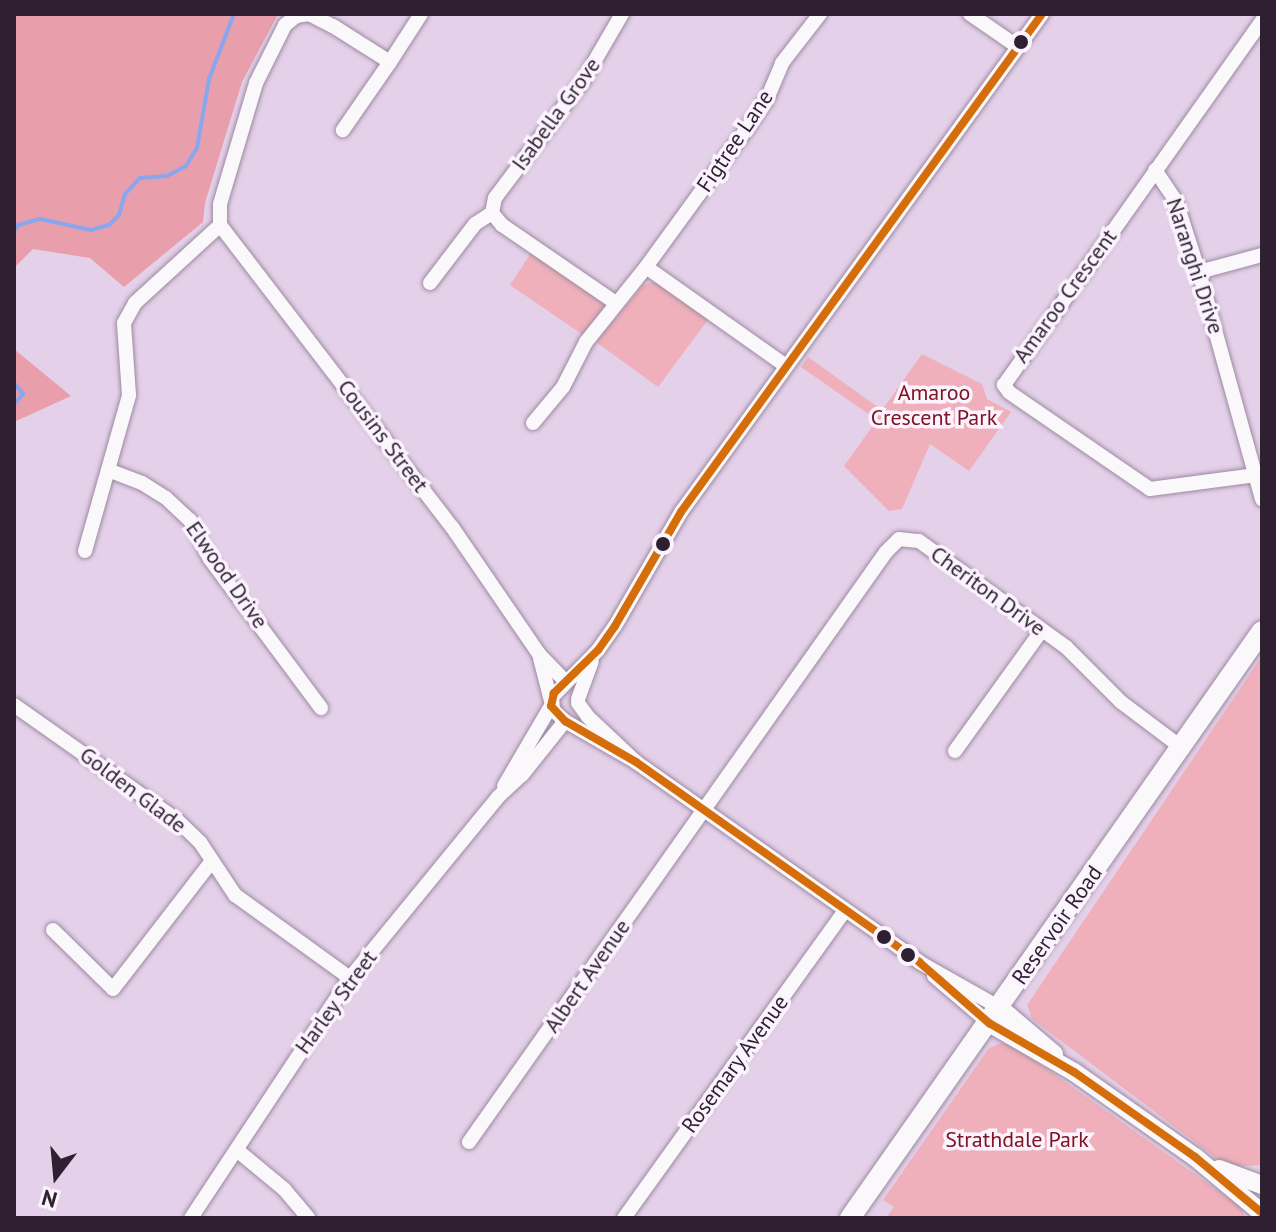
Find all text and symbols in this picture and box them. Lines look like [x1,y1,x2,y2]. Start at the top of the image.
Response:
unlabelled marker [1013,34,1029,50]
street label: Isabella Grove [506,52,606,176]
street label: Figtree Lane [691,85,779,197]
street label: Naranghi Drive [1161,195,1229,337]
street label: Amaroo Crescent [1008,224,1122,368]
street label: Cousins Street [332,375,434,497]
park label: Amaroo Crescent Park [871,379,997,430]
street label: Elwood Drive [180,516,274,634]
unlabelled marker [655,536,671,552]
street label: Cheriton Drive [925,541,1051,641]
street label: Golden Glade [75,741,191,839]
street label: Reservoir Road [1006,860,1108,990]
street label: Albert Avenue [538,914,636,1038]
unlabelled marker [876,929,892,945]
street label: Harley Street [289,945,383,1059]
unlabelled marker [900,947,916,963]
street label: Rosemary Avenue [676,989,794,1139]
park label: Strathdale Park [945,1127,1089,1153]
north arrow [16,1136,96,1216]
text: N [39,1184,60,1215]

